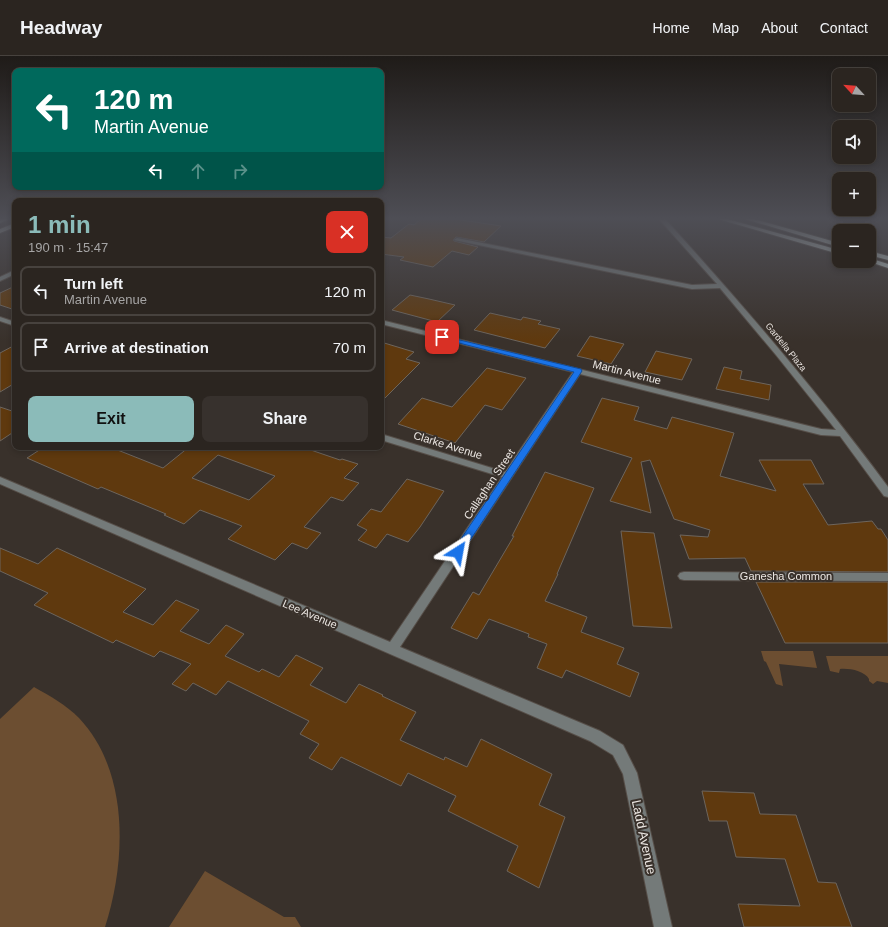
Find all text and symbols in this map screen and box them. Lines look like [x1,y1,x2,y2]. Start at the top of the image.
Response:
text: Headway [20,17,102,38]
text: Home [653,20,690,36]
text: Map [712,20,739,36]
text: About [761,20,798,36]
text: Contact [820,20,868,36]
north arrow [832,68,876,112]
map controls [832,68,876,268]
icon: left [28,84,80,136]
text: 120 m [94,84,173,115]
text: Martin Avenue [94,117,209,137]
button: sound [832,120,876,164]
icon: left [145,160,167,182]
icon: ahead [187,160,209,182]
icon: right [229,160,251,182]
button: + [832,172,876,216]
text: 1 min [28,211,91,238]
button: close [326,211,368,253]
button: − [832,224,876,268]
text: 190 m · 15:47 [28,240,108,255]
text: Turn left [64,275,123,292]
icon: left [30,280,52,302]
text: 120 m [324,283,366,300]
text: Martin Avenue [64,292,147,307]
pin [425,320,459,354]
street label: Gardella Plaza [764,321,808,373]
icon: arrive [431,326,453,348]
icon: arrive [30,336,52,358]
text: Arrive at destination [64,339,209,356]
text: 70 m [333,339,366,356]
street label: Martin Avenue [592,358,662,386]
button: Exit [28,396,194,442]
button: Share [202,396,368,442]
street label: Clarke Avenue [412,429,484,461]
street label: Callaghan Street [461,447,517,521]
position arrow [437,531,479,573]
street label: Ganesha Common [740,570,832,582]
street label: Lee Avenue [281,597,339,631]
street label: Ladd Avenue [629,798,659,876]

